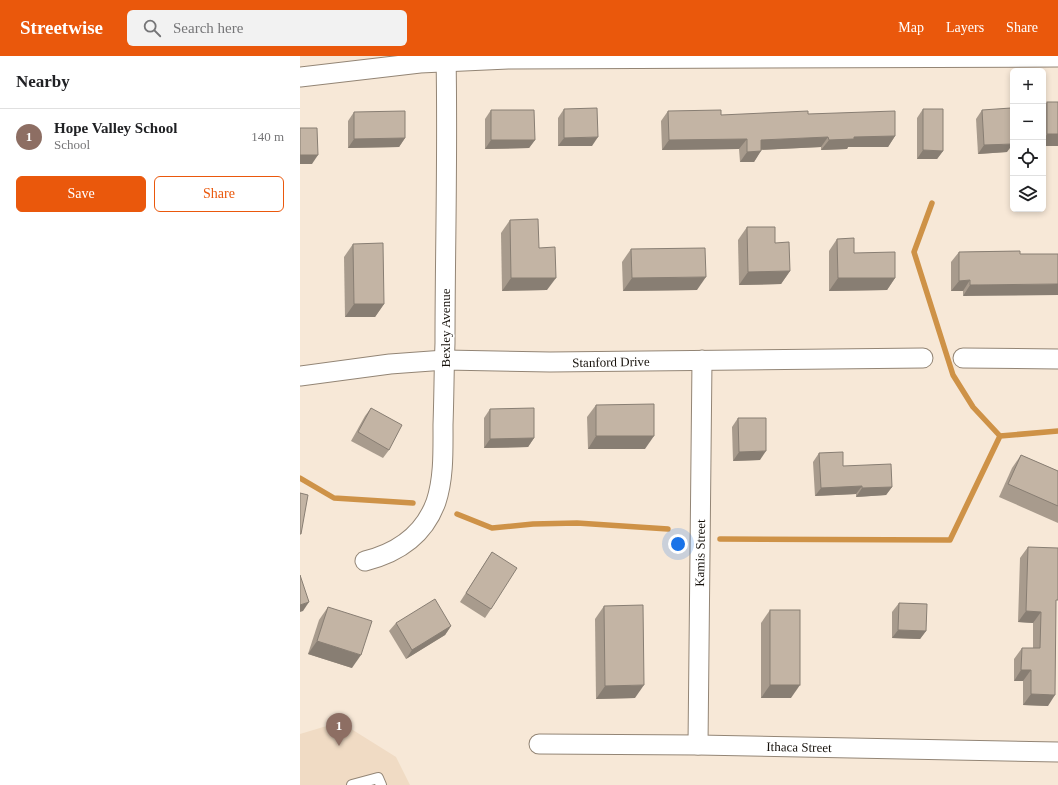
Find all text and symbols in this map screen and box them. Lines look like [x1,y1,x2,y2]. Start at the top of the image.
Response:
search box [127,10,407,46]
text: Streetwise [20,17,103,38]
icon: search [141,17,163,39]
text: Search here [173,20,243,36]
text: Map [898,20,924,35]
text: Layers [946,20,984,35]
text: Share [1006,20,1038,35]
map controls [1010,68,1046,212]
button: + [1010,68,1046,104]
text: Nearby [16,72,70,91]
button: − [1010,104,1046,140]
text: Hope Valley School [54,120,177,136]
text: 1 [26,129,32,144]
text: 140 m [251,129,284,144]
text: School [54,137,90,152]
button: locate [1010,140,1046,176]
button: Save [16,176,146,212]
button: Share [154,176,284,212]
button: layers [1010,176,1046,212]
street label: Bexley Avenue [438,288,453,367]
street label: Stanford Drive [572,354,650,370]
street label: Kamis Street [692,519,708,587]
your location [668,534,688,554]
pin: 1 [326,713,352,746]
street label: Ithaca Street [766,739,832,755]

